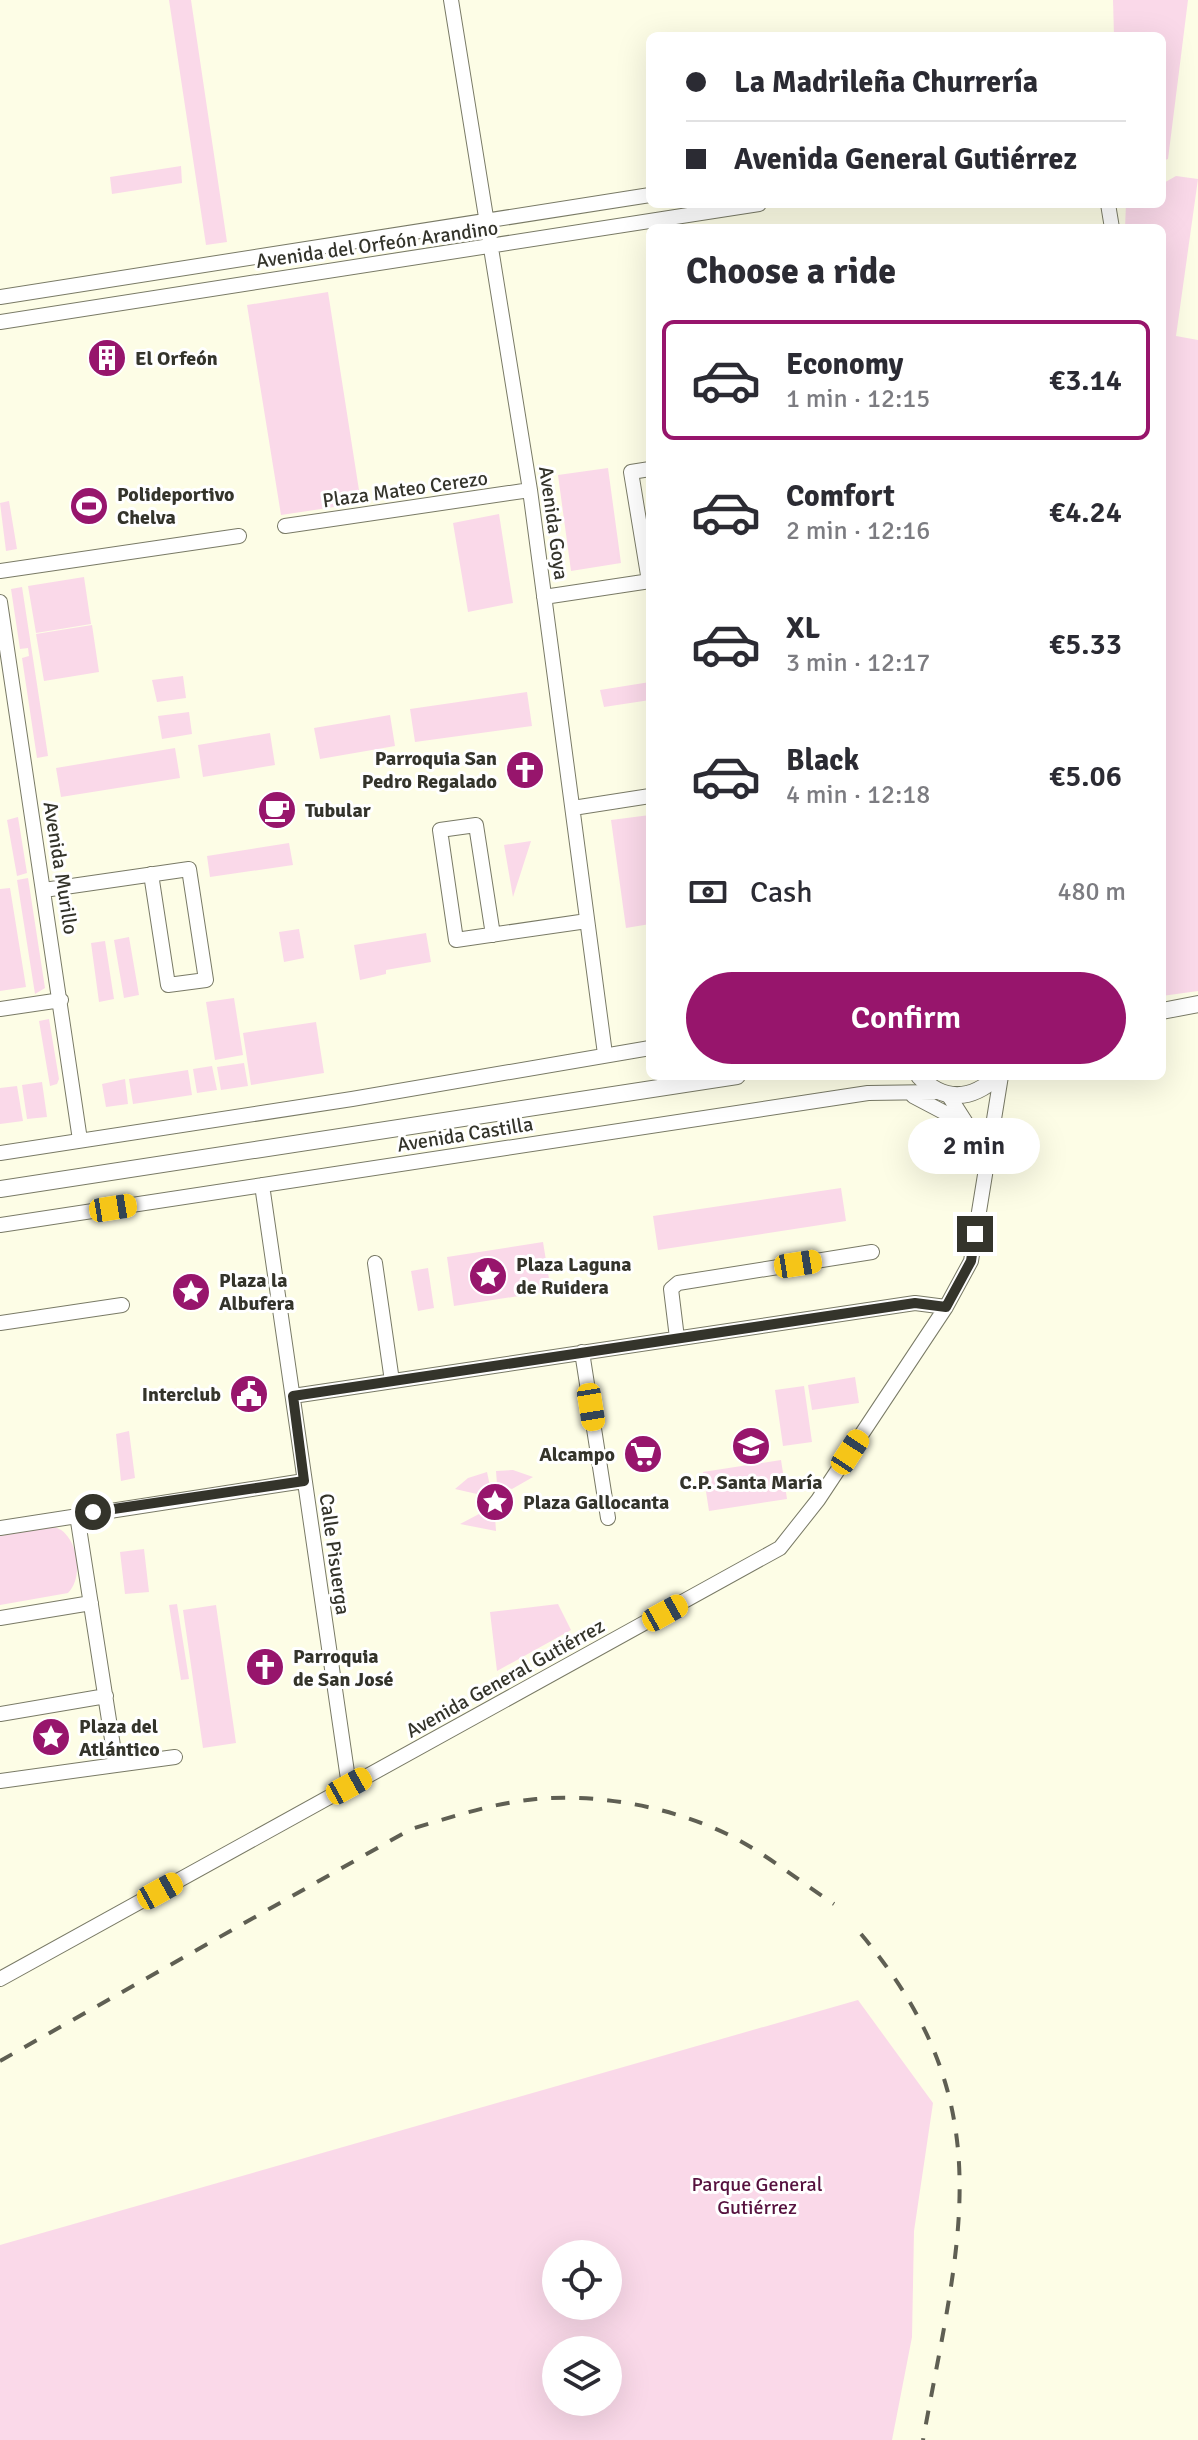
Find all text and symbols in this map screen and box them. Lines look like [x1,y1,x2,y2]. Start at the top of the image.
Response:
text: La Madrileña Churrería [734,64,1038,101]
text: Avenida General Gutiérrez [734,141,1077,178]
street label: Avenida del Orfeón Arandino [254,215,500,274]
text: Choose a ride [686,249,896,294]
building icon: El Orfeón [86,337,128,379]
icon: car [690,344,762,416]
place label: El Orfeón [135,346,218,371]
text: Economy [786,346,903,383]
text: €3.14 [1049,362,1122,399]
text: 1 min · 12:15 [786,383,930,415]
street label: Avenida Goya [533,465,574,581]
street label: Plaza Mateo Cerezo [321,466,489,513]
icon: car [690,476,762,548]
text: Comfort [786,478,895,515]
place label: Polideportivo Chelva [117,482,235,530]
sports icon: Polideportivo Chelva [68,485,110,527]
text: €4.24 [1049,494,1122,531]
text: 2 min · 12:16 [786,515,930,547]
icon: car [690,608,762,680]
text: XL [786,610,820,647]
text: €5.33 [1049,626,1122,663]
text: 3 min · 12:17 [786,647,930,679]
icon: car [690,740,762,812]
text: Black [786,742,859,779]
place label: Parroquia San Pedro Regalado [362,746,497,794]
church icon: Parroquia San Pedro Regalado [504,749,546,791]
text: €5.06 [1049,758,1122,795]
text: 4 min · 12:18 [786,779,930,811]
cafe icon: Tubular [256,789,298,831]
place label: Tubular [305,798,371,823]
street label: Avenida Murillo [38,800,83,936]
icon: cash [686,870,730,914]
text: Cash [750,874,813,911]
text: 480 m [1057,876,1126,908]
button: Confirm [686,972,1126,1064]
street label: Avenida Castilla [395,1111,535,1158]
callout: 2 min [909,1118,1041,1174]
text: 2 min [943,1130,1005,1162]
car [87,1192,139,1224]
route end [957,1216,993,1252]
car [772,1248,824,1280]
place label: Plaza Laguna de Ruidera [516,1252,632,1300]
place icon: Plaza Laguna de Ruidera [467,1255,509,1297]
place label: Plaza la Albufera [219,1268,295,1316]
place icon: Plaza la Albufera [170,1271,212,1313]
public building icon: Interclub [228,1373,270,1415]
car [575,1381,607,1433]
place label: Interclub [142,1382,221,1407]
school or university icon: C.P. Santa María [730,1425,772,1467]
car [827,1425,873,1479]
supermarket icon: Alcampo [622,1433,664,1475]
place label: Alcampo [539,1442,615,1467]
place label: C.P. Santa María [679,1470,823,1495]
place icon: Plaza Gallocanta [474,1481,516,1523]
place label: Plaza Gallocanta [523,1490,669,1515]
street label: Calle Pisuerga [314,1492,355,1616]
route start [75,1494,111,1530]
car [638,1591,692,1635]
street label: Avenida General Gutiérrez [402,1613,609,1744]
place label: Parroquia de San José [293,1644,394,1692]
church icon: Parroquia de San José [244,1646,286,1688]
place label: Plaza del Atlántico [79,1714,160,1762]
place icon: Plaza del Atlántico [30,1716,72,1758]
car [322,1764,376,1808]
car [133,1869,187,1913]
park label: Parque General Gutiérrez [691,2172,823,2220]
map controls [542,2240,622,2416]
button: locate [542,2240,622,2320]
button: layers [542,2336,622,2416]

